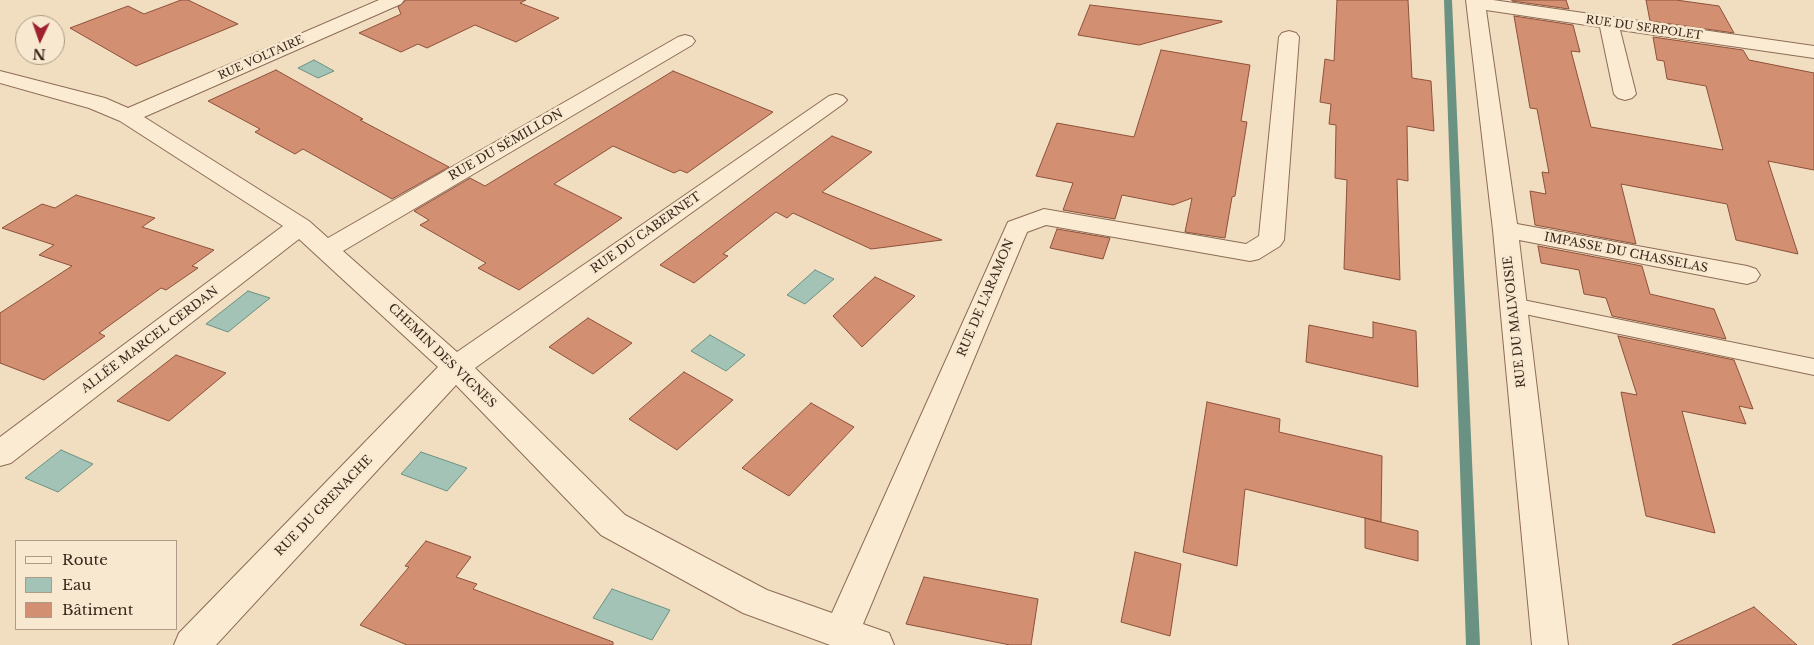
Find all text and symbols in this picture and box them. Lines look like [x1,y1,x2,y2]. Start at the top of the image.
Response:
street label: RUE DU SERPOLET [1585,13,1703,43]
north arrow [15,15,65,65]
street label: RUE VOLTAIRE [216,33,306,83]
text: N [32,45,46,63]
street label: RUE DU SÉMILLON [446,106,566,184]
street label: RUE DU CABERNET [588,189,704,277]
street label: IMPASSE DU CHASSELAS [1543,230,1709,276]
street label: RUE DE L'ARAMON [955,237,1017,359]
street label: RUE DU MALVOISIE [1501,255,1529,389]
street label: ALLÉE MARCEL CERDAN [79,284,221,396]
street label: CHEMIN DES VIGNES [385,301,499,411]
street label: RUE DU GRENACHE [272,453,376,559]
legend [15,540,178,630]
text: Route [62,550,108,569]
text: Eau [62,575,91,594]
text: Bâtiment [62,600,133,619]

